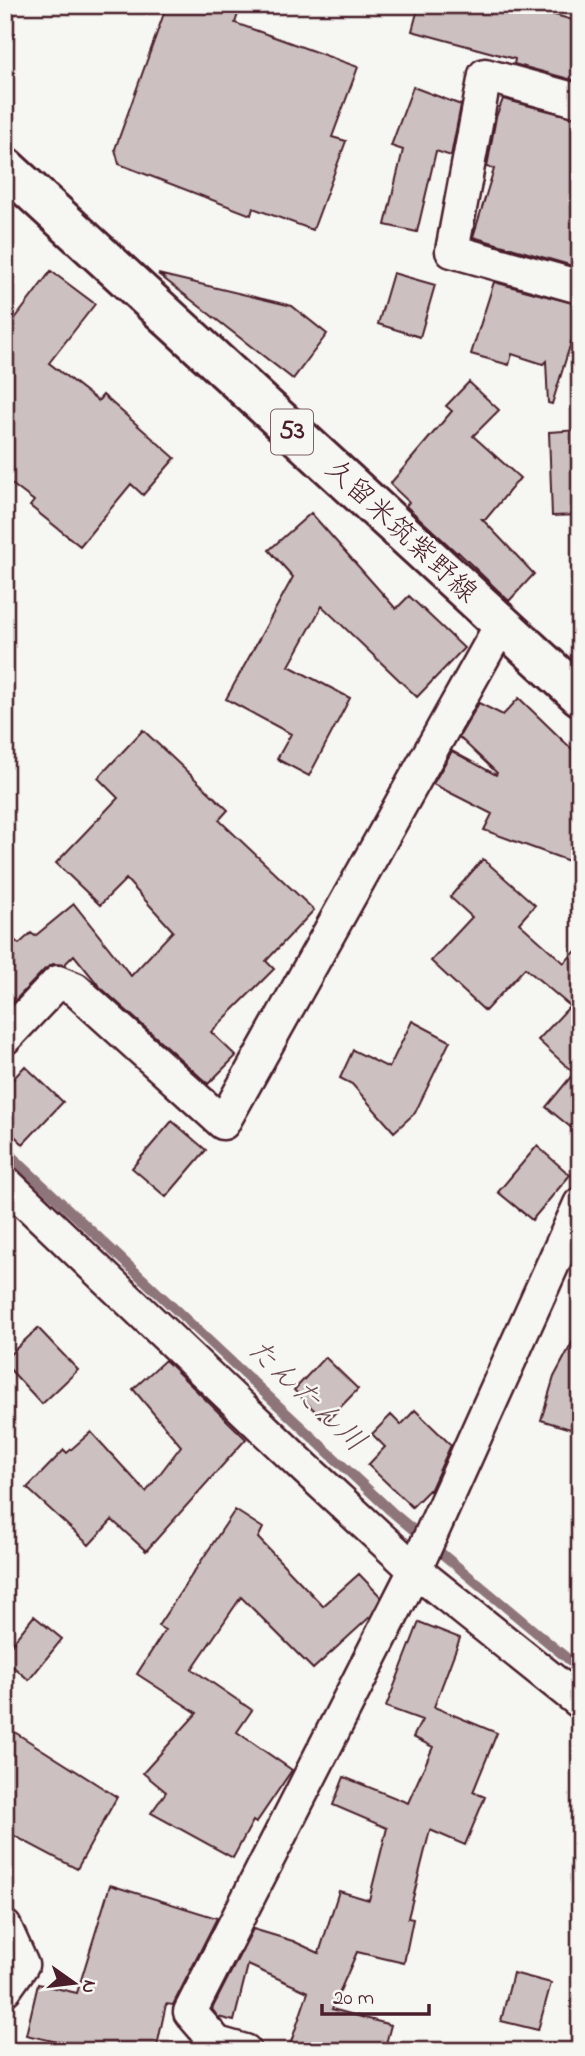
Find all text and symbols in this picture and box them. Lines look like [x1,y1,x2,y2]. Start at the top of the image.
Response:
road number: 53 [271,410,313,454]
street label: 久留米筑紫野線 [314,450,486,614]
water label: たんたん川 [235,1330,375,1464]
north arrow [38,1948,108,2018]
scale bar [322,1972,429,2016]
text: N [73,1977,103,1996]
text: 20 m [333,1984,374,2014]

